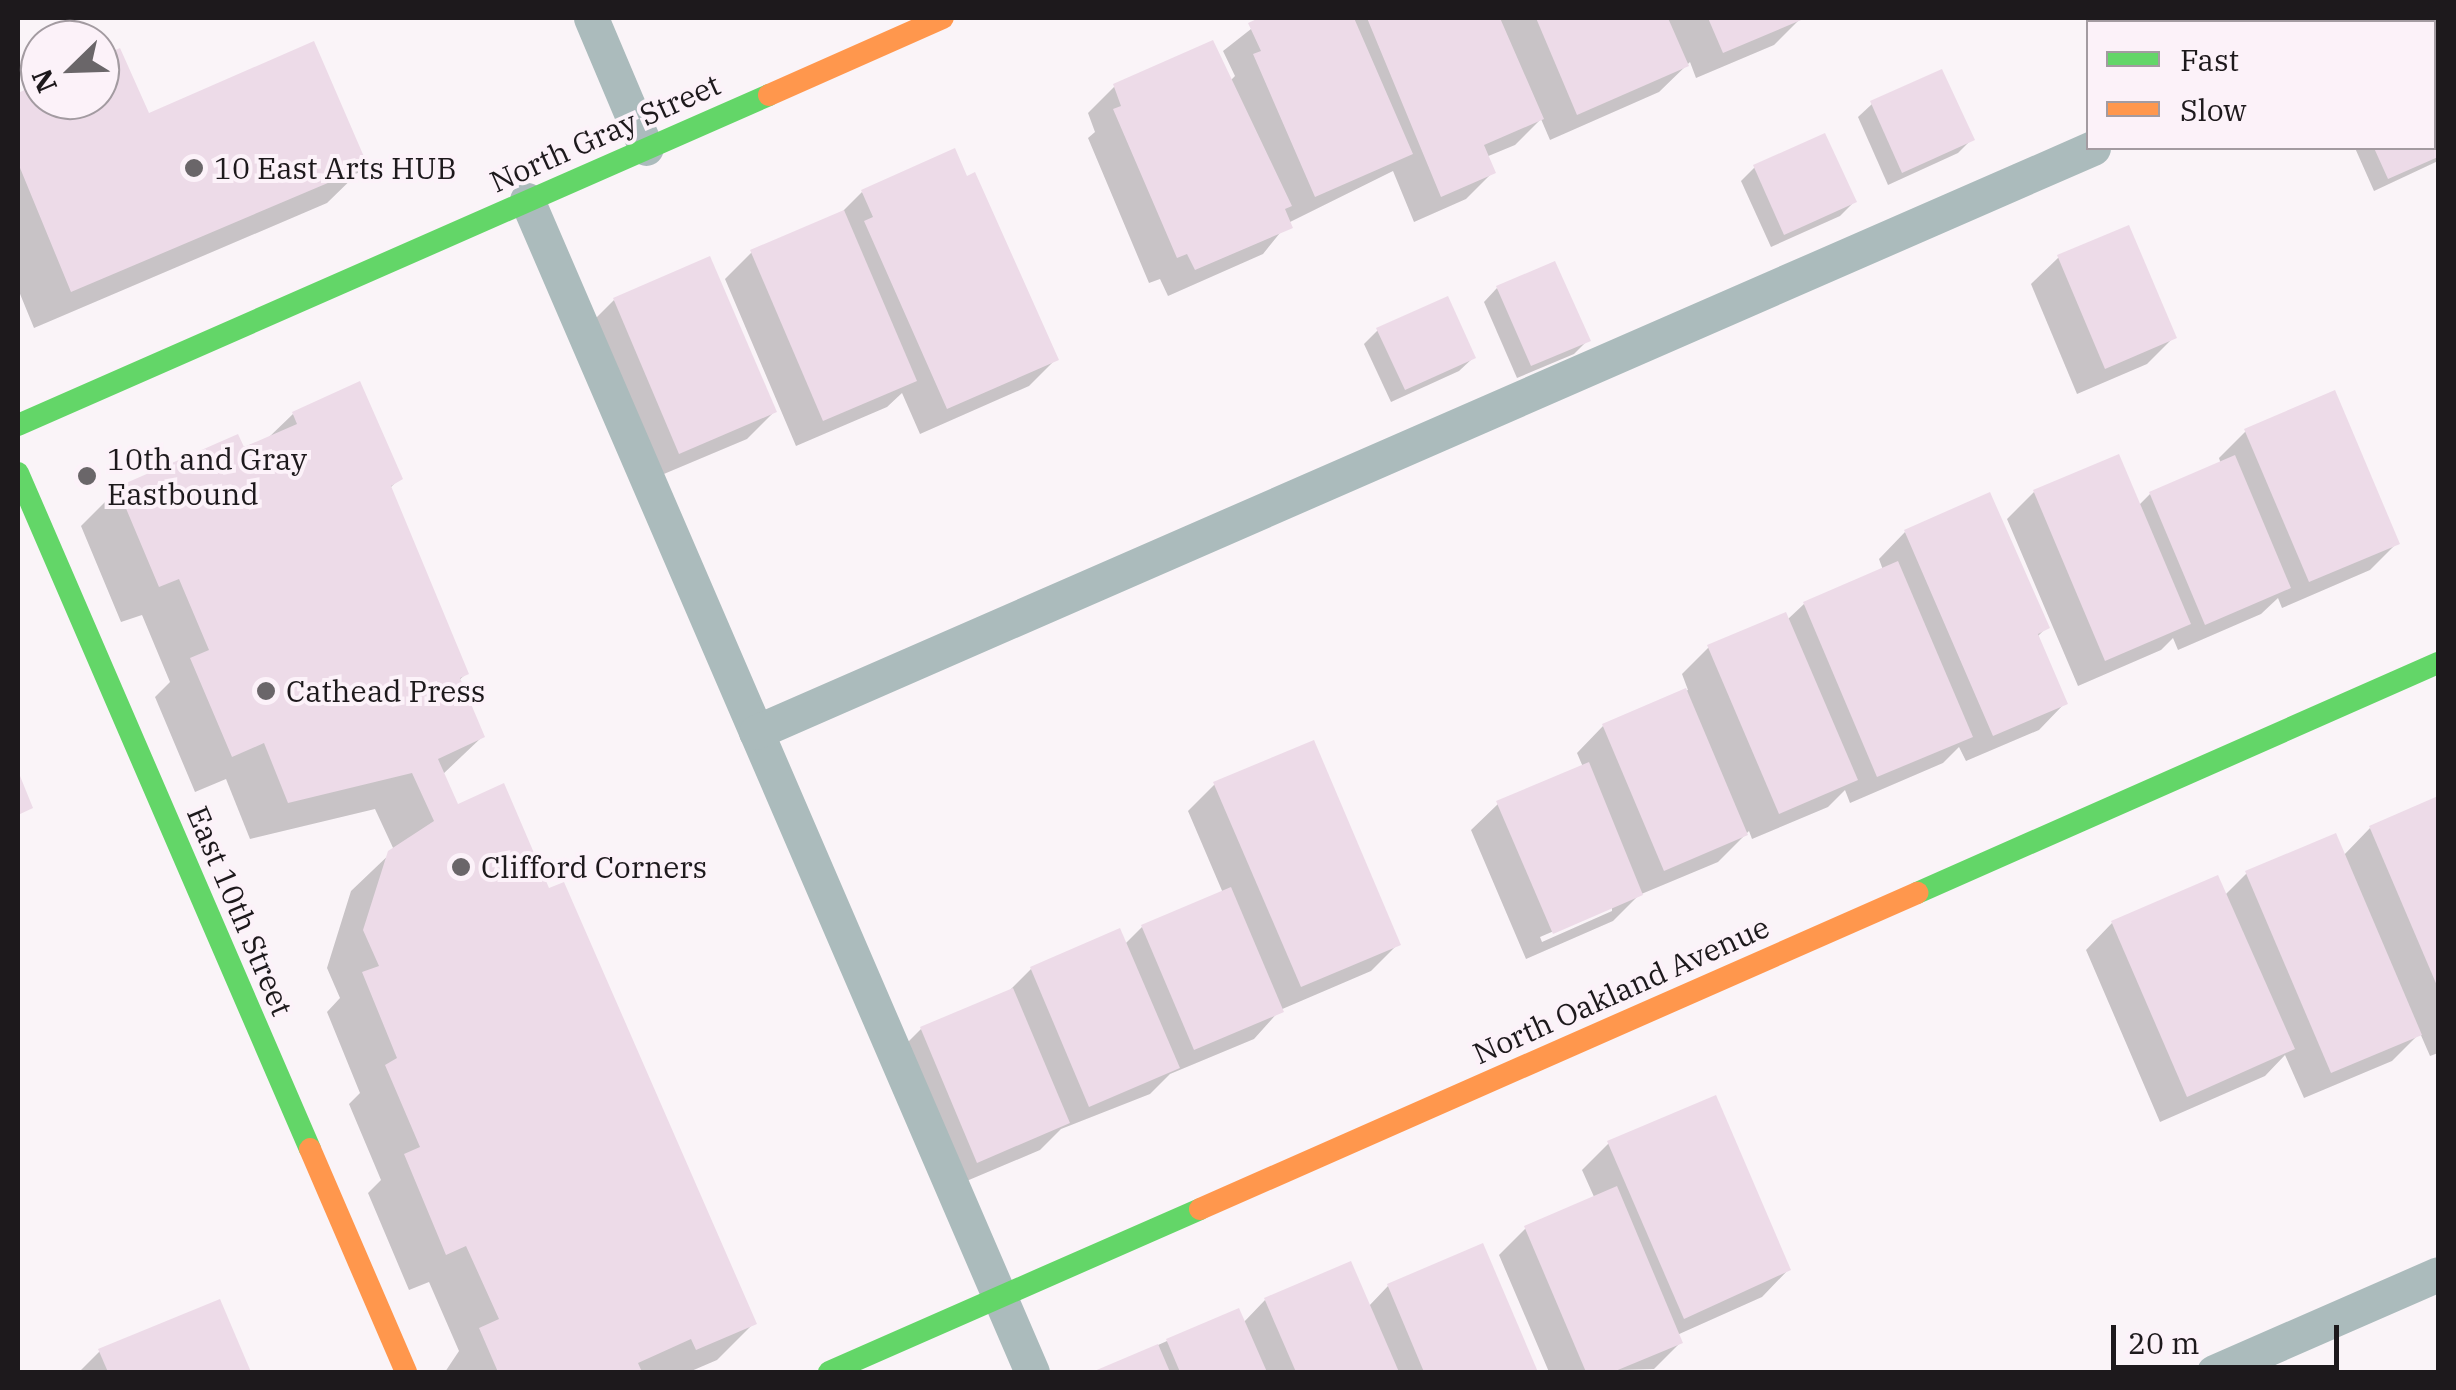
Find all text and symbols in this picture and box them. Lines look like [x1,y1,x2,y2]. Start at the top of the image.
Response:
north arrow [20,20,120,120]
legend [2086,20,2436,150]
text: Fast [2180,40,2239,79]
text: N [22,64,65,99]
street label: North Gray Street [484,66,726,200]
text: Slow [2180,90,2247,129]
place label: 10 East Arts HUB [214,150,457,186]
marker: 10 East Arts HUB [183,157,205,179]
place label: 10th and Gray Eastbound [107,441,307,512]
marker: 10th and Gray Eastbound [76,465,98,487]
place label: Cathead Press [286,673,485,709]
marker: Cathead Press [255,680,277,702]
street label: East 10th Street [180,801,300,1021]
place label: Clifford Corners [481,849,707,885]
marker: Clifford Corners [450,856,472,878]
street label: North Oakland Avenue [1467,908,1775,1072]
scale bar [2116,1305,2344,1367]
text: 20 m [2128,1323,2200,1362]

